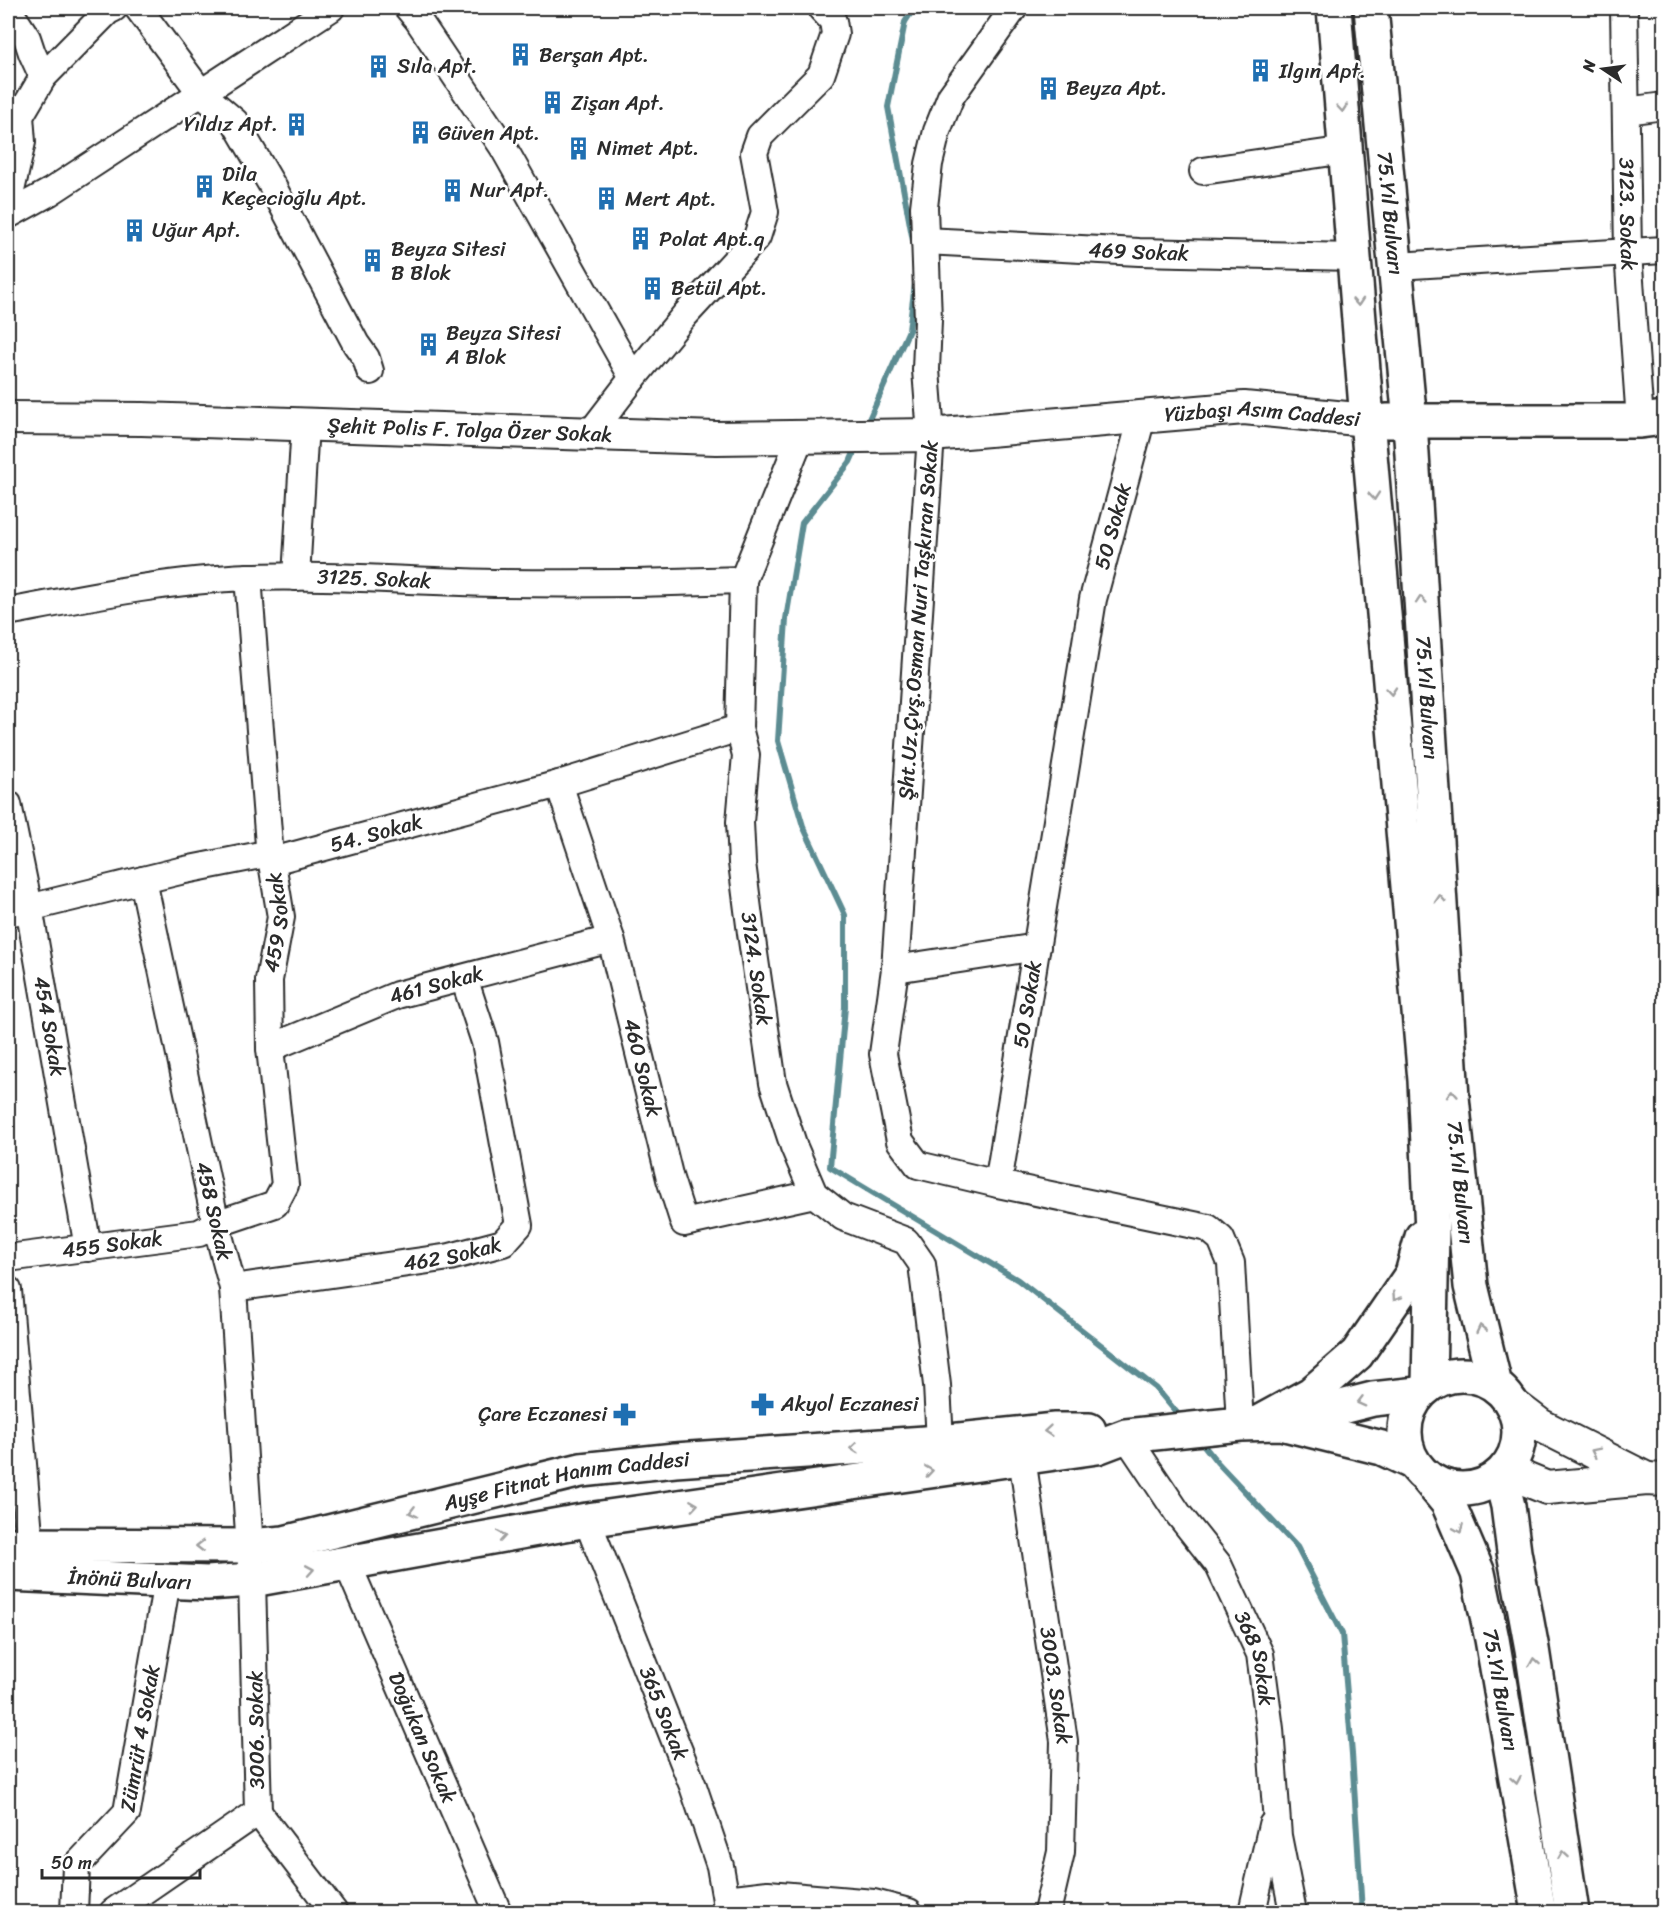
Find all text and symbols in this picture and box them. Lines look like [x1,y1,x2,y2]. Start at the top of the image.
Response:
place label: Berşan Apt. [539,36,649,74]
north arrow [1573,39,1633,99]
building icon: Berşan Apt. [508,42,534,68]
place label: Sıla Apt. [397,47,478,85]
place label: Ilgın Apt. [1278,52,1366,90]
building icon: Sıla Apt. [366,53,392,79]
text: N [1573,56,1604,75]
building icon: Ilgın Apt. [1248,58,1274,84]
place label: Beyza Apt. [1066,69,1167,107]
building icon: Beyza Apt. [1035,75,1061,101]
place label: Zişan Apt. [571,84,665,122]
building icon: Zişan Apt. [540,90,566,116]
one-way arrow [1336,103,1349,112]
place label: Yıldız Apt. [184,105,278,143]
building icon: Yıldız Apt. [283,111,309,137]
place label: Güven Apt. [438,114,540,152]
building icon: Güven Apt. [407,120,433,146]
place label: Nimet Apt. [597,129,699,167]
building icon: Nimet Apt. [566,135,592,161]
street label: 75.Yıl Bulvarı [1366,150,1415,277]
place label: Dila Keçecioğlu Apt. [222,155,367,217]
street label: 3123. Sokak [1607,157,1648,272]
place label: Nur Apt. [470,171,550,209]
building icon: Dila Keçecioğlu Apt. [191,173,217,199]
building icon: Nur Apt. [439,177,465,203]
place label: Mert Apt. [625,180,717,218]
building icon: Mert Apt. [594,186,620,212]
place label: Uğur Apt. [152,211,241,249]
building icon: Uğur Apt. [121,217,147,243]
place label: Polat Apt.q [659,220,765,258]
building icon: Polat Apt.q [628,226,654,252]
place label: Beyza Sitesi B Blok [391,230,507,292]
street label: 469 Sokak [1088,230,1189,272]
building icon: Beyza Sitesi B Blok [360,248,386,274]
place label: Betül Apt. [671,269,767,307]
building icon: Betül Apt. [640,275,666,301]
one-way arrow [1351,298,1364,307]
place label: Beyza Sitesi A Blok [445,314,562,376]
building icon: Beyza Sitesi A Blok [415,332,441,358]
street label: Yüzbaşı Asım Caddesi [1163,388,1363,438]
street label: Şehit Polis F. Tolga Özer Sokak [327,406,613,454]
street label: Şht.Uz.Çvş.Osman Nuri Taşkıran Sokak [886,438,950,801]
street label: 50 Sokak [1083,479,1142,574]
one-way arrow [1367,492,1380,501]
street label: 3125. Sokak [317,558,432,600]
one-way arrow [1415,595,1428,604]
street label: 75.Yıl Bulvarı [1404,635,1450,761]
one-way arrow [1384,686,1397,695]
street label: 54. Sokak [325,803,427,864]
street label: 459 Sokak [252,870,300,976]
one-way arrow [1434,895,1447,904]
street label: 3124. Sokak [729,910,783,1028]
street label: 461 Sokak [383,954,487,1016]
street label: 50 Sokak [1001,958,1053,1051]
street label: 454 Sokak [22,973,77,1079]
street label: 460 Sokak [612,1014,673,1121]
one-way arrow [1446,1089,1459,1098]
street label: 75.Yıl Bulvarı [1435,1119,1486,1246]
street label: 458 Sokak [184,1158,244,1264]
street label: 455 Sokak [60,1219,165,1270]
street label: 462 Sokak [401,1225,506,1282]
one-way arrow [1392,1290,1403,1301]
one-way arrow [1476,1324,1489,1334]
place label: Akyol Eczanesi [780,1385,920,1423]
pharmacy icon: Akyol Eczanesi [750,1391,776,1417]
place label: Çare Eczanesi [478,1395,608,1433]
one-way arrow [1356,1395,1366,1407]
pharmacy icon: Çare Eczanesi [612,1401,638,1427]
one-way arrow [1043,1424,1052,1437]
street label: Ayşe Fitnat Hanım Caddesi [439,1440,692,1522]
one-way arrow [849,1441,858,1454]
one-way arrow [1590,1447,1601,1459]
one-way arrow [924,1466,933,1478]
one-way arrow [689,1499,699,1511]
one-way arrow [408,1504,418,1517]
one-way arrow [1452,1523,1464,1534]
one-way arrow [497,1530,506,1542]
one-way arrow [196,1540,205,1552]
street label: İnönü Bulvarı [66,1558,193,1601]
one-way arrow [304,1564,314,1577]
street label: 368 Sokak [1223,1604,1286,1708]
street label: 3003. Sokak [1028,1624,1083,1747]
street label: 75.Yıl Bulvarı [1471,1625,1530,1754]
one-way arrow [1529,1657,1541,1666]
street label: 365 Sokak [628,1660,700,1766]
street label: Zümrüt 4 Sokak [108,1662,171,1815]
street label: Doğukan Sokak [377,1665,468,1810]
street label: 3006. Sokak [236,1670,276,1790]
one-way arrow [1510,1775,1522,1784]
scale bar [42,1842,200,1880]
text: 50 m [51,1847,92,1879]
one-way arrow [1558,1850,1570,1859]

